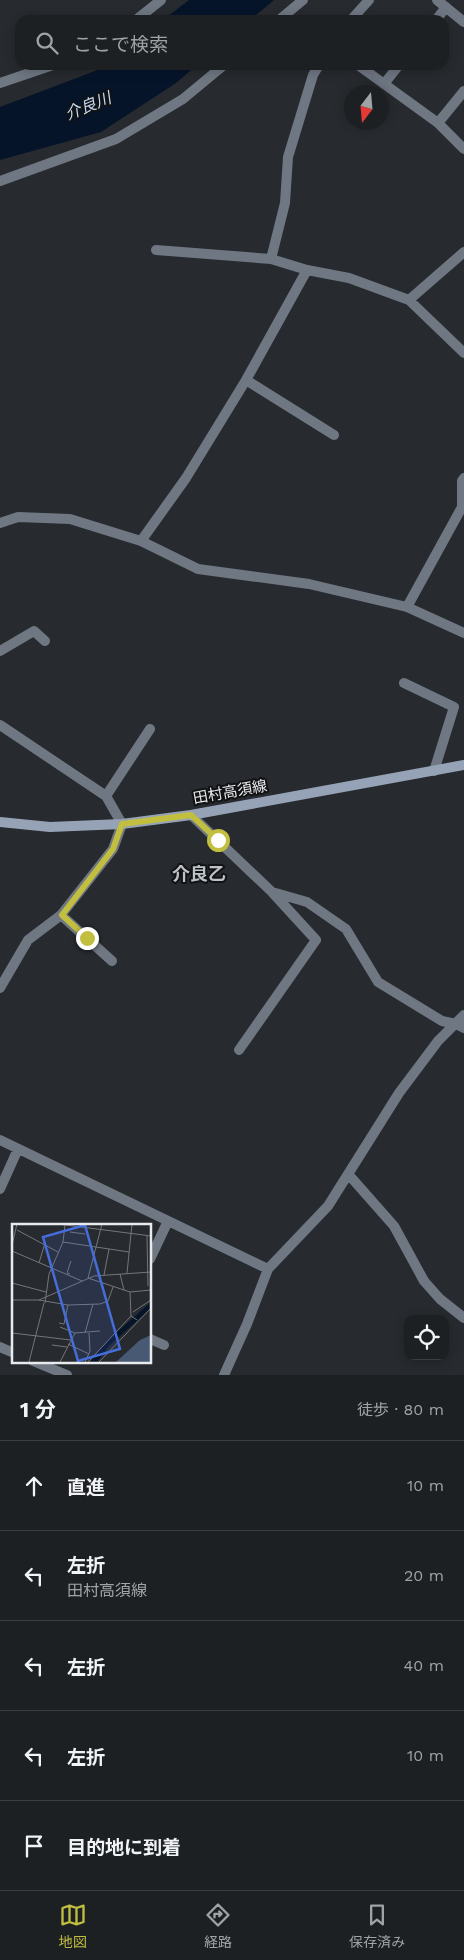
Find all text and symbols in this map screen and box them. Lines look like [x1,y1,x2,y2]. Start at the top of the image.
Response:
search box [15,15,449,70]
icon: search [33,29,61,57]
text: ここで検索 [73,33,168,56]
north arrow [344,85,389,130]
water label: 介良川 [62,87,116,124]
street label: 田村高須線 [191,777,269,807]
route start [207,829,230,852]
district label: 介良乙 [172,863,226,884]
route end [76,927,99,950]
inset map [12,1224,151,1362]
map controls [404,1315,449,1360]
button: locate [404,1315,449,1360]
text: 1 分 [20,1397,56,1422]
text: 徒歩 · 80 m [357,1400,444,1419]
icon: ahead [20,1472,48,1500]
text: 直進 [67,1476,105,1499]
text: 10 m [407,1476,444,1495]
text: 左折 [67,1554,105,1577]
icon: left [20,1562,48,1590]
text: 20 m [404,1566,444,1585]
text: 田村高須線 [67,1581,147,1600]
icon: left [20,1652,48,1680]
text: 左折 [67,1656,105,1679]
text: 40 m [404,1656,444,1675]
icon: left [20,1742,48,1770]
text: 左折 [67,1746,105,1769]
text: 10 m [407,1746,444,1765]
icon: arrive [20,1832,48,1860]
text: 目的地に到着 [67,1836,181,1859]
tab: 地図 [59,1901,87,1951]
tab: 経路 [204,1901,232,1951]
tab: 保存済み [349,1901,405,1951]

